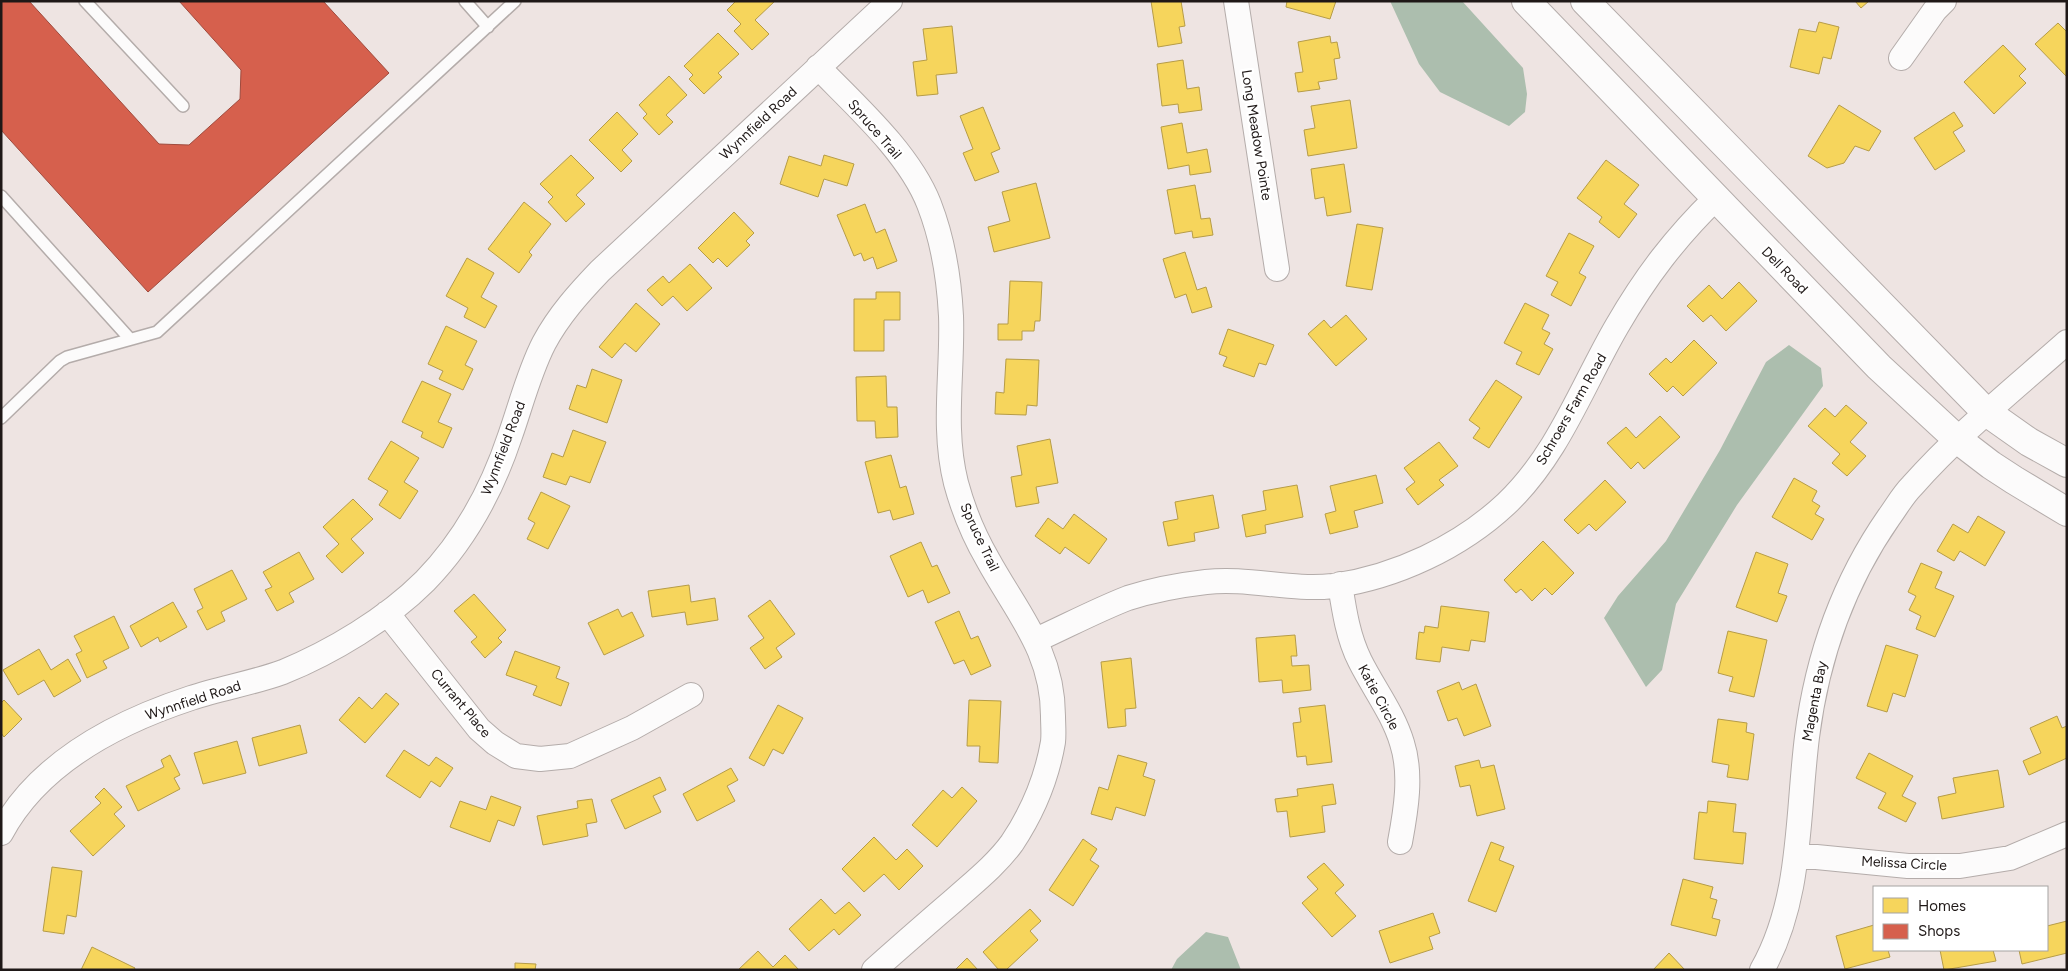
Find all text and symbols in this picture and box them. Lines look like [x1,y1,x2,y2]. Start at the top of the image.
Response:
street label: Long Meadow Pointe [1238,68,1275,202]
street label: Wynnfield Road [716,83,801,163]
street label: Spruce Trail [844,96,905,163]
street label: Dell Road [1758,243,1811,298]
street label: Schroers Farm Road [1533,350,1610,468]
street label: Wynnfield Road [478,399,529,498]
street label: Spruce Trail [956,500,1003,574]
street label: Magenta Bay [1798,659,1831,743]
street label: Katie Circle [1354,662,1403,733]
street label: Currant Place [427,665,495,741]
street label: Wynnfield Road [143,677,243,724]
street label: Melissa Circle [1861,853,1948,874]
legend [1873,886,2048,951]
text: Homes [1918,897,1966,915]
text: Shops [1918,922,1960,940]

